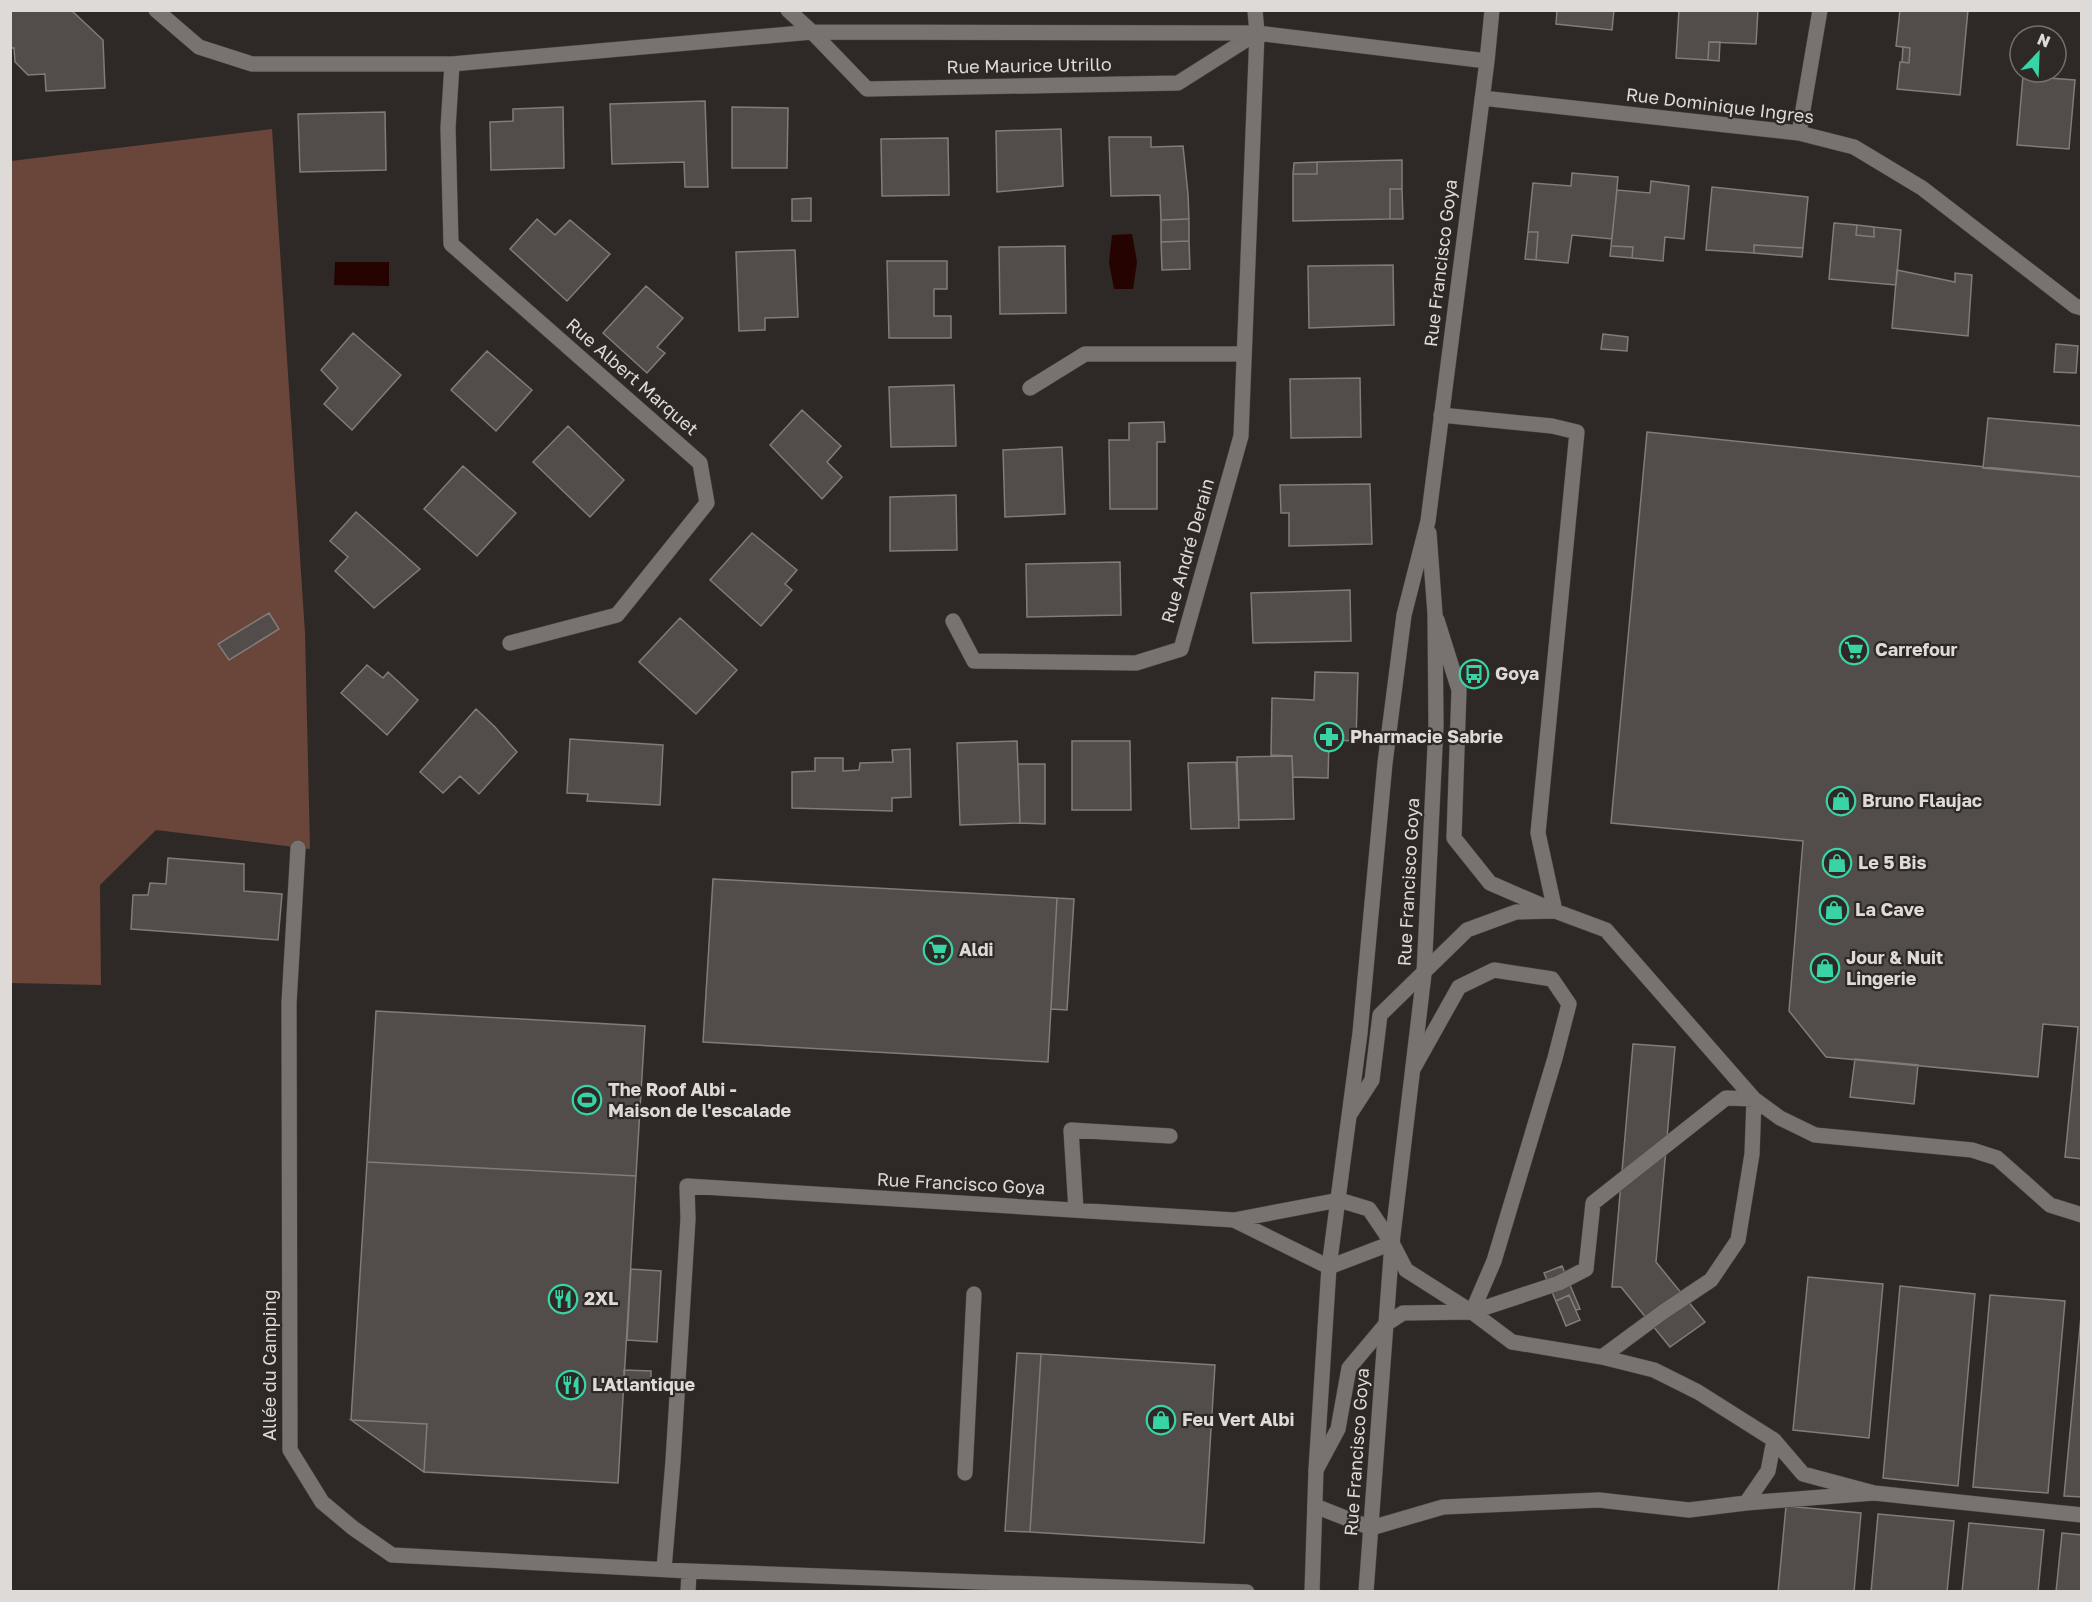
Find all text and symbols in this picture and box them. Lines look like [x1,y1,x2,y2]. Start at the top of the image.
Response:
north arrow [2008,24,2068,84]
text: N [2034,29,2053,52]
street label: Rue Maurice Utrillo [946,53,1112,77]
street label: Rue Dominique Ingres [1625,83,1815,127]
street label: Rue Francisco Goya [1419,178,1461,348]
street label: Rue Albert Marquet [562,313,703,440]
street label: Rue André Derain [1156,476,1218,626]
supermarket icon: Carrefour [1838,634,1870,666]
place label: Carrefour [1875,638,1958,660]
bus stop icon: Goya [1458,658,1490,690]
place label: Goya [1495,662,1539,684]
pharmacy icon: Pharmacie Sabrie [1313,721,1345,753]
place label: Pharmacie Sabrie [1350,725,1504,747]
shop icon: Bruno Flaujac [1825,785,1857,817]
place label: Bruno Flaujac [1862,789,1982,811]
street label: Rue Francisco Goya [1393,797,1423,967]
shop icon: Le 5 Bis [1821,847,1853,879]
place label: Le 5 Bis [1858,851,1927,873]
shop icon: La Cave [1818,894,1850,926]
place label: La Cave [1855,898,1925,920]
supermarket icon: Aldi [922,934,954,966]
place label: Aldi [959,938,994,960]
place label: Jour & Nuit Lingerie [1846,946,1943,989]
shop icon: Jour & Nuit Lingerie [1809,952,1841,984]
place label: The Roof Albi - Maison de l'escalade [608,1078,791,1121]
sports icon: The Roof Albi - Maison de l'escalade [571,1084,603,1116]
street label: Rue Francisco Goya [876,1168,1046,1198]
restaurant icon: 2XL [547,1283,579,1315]
place label: 2XL [584,1287,618,1309]
street label: Allée du Camping [258,1289,280,1441]
street label: Rue Francisco Goya [1339,1367,1373,1537]
restaurant icon: L'Atlantique [555,1369,587,1401]
place label: L'Atlantique [592,1373,696,1395]
shop icon: Feu Vert Albi [1145,1404,1177,1436]
place label: Feu Vert Albi [1182,1408,1294,1430]

